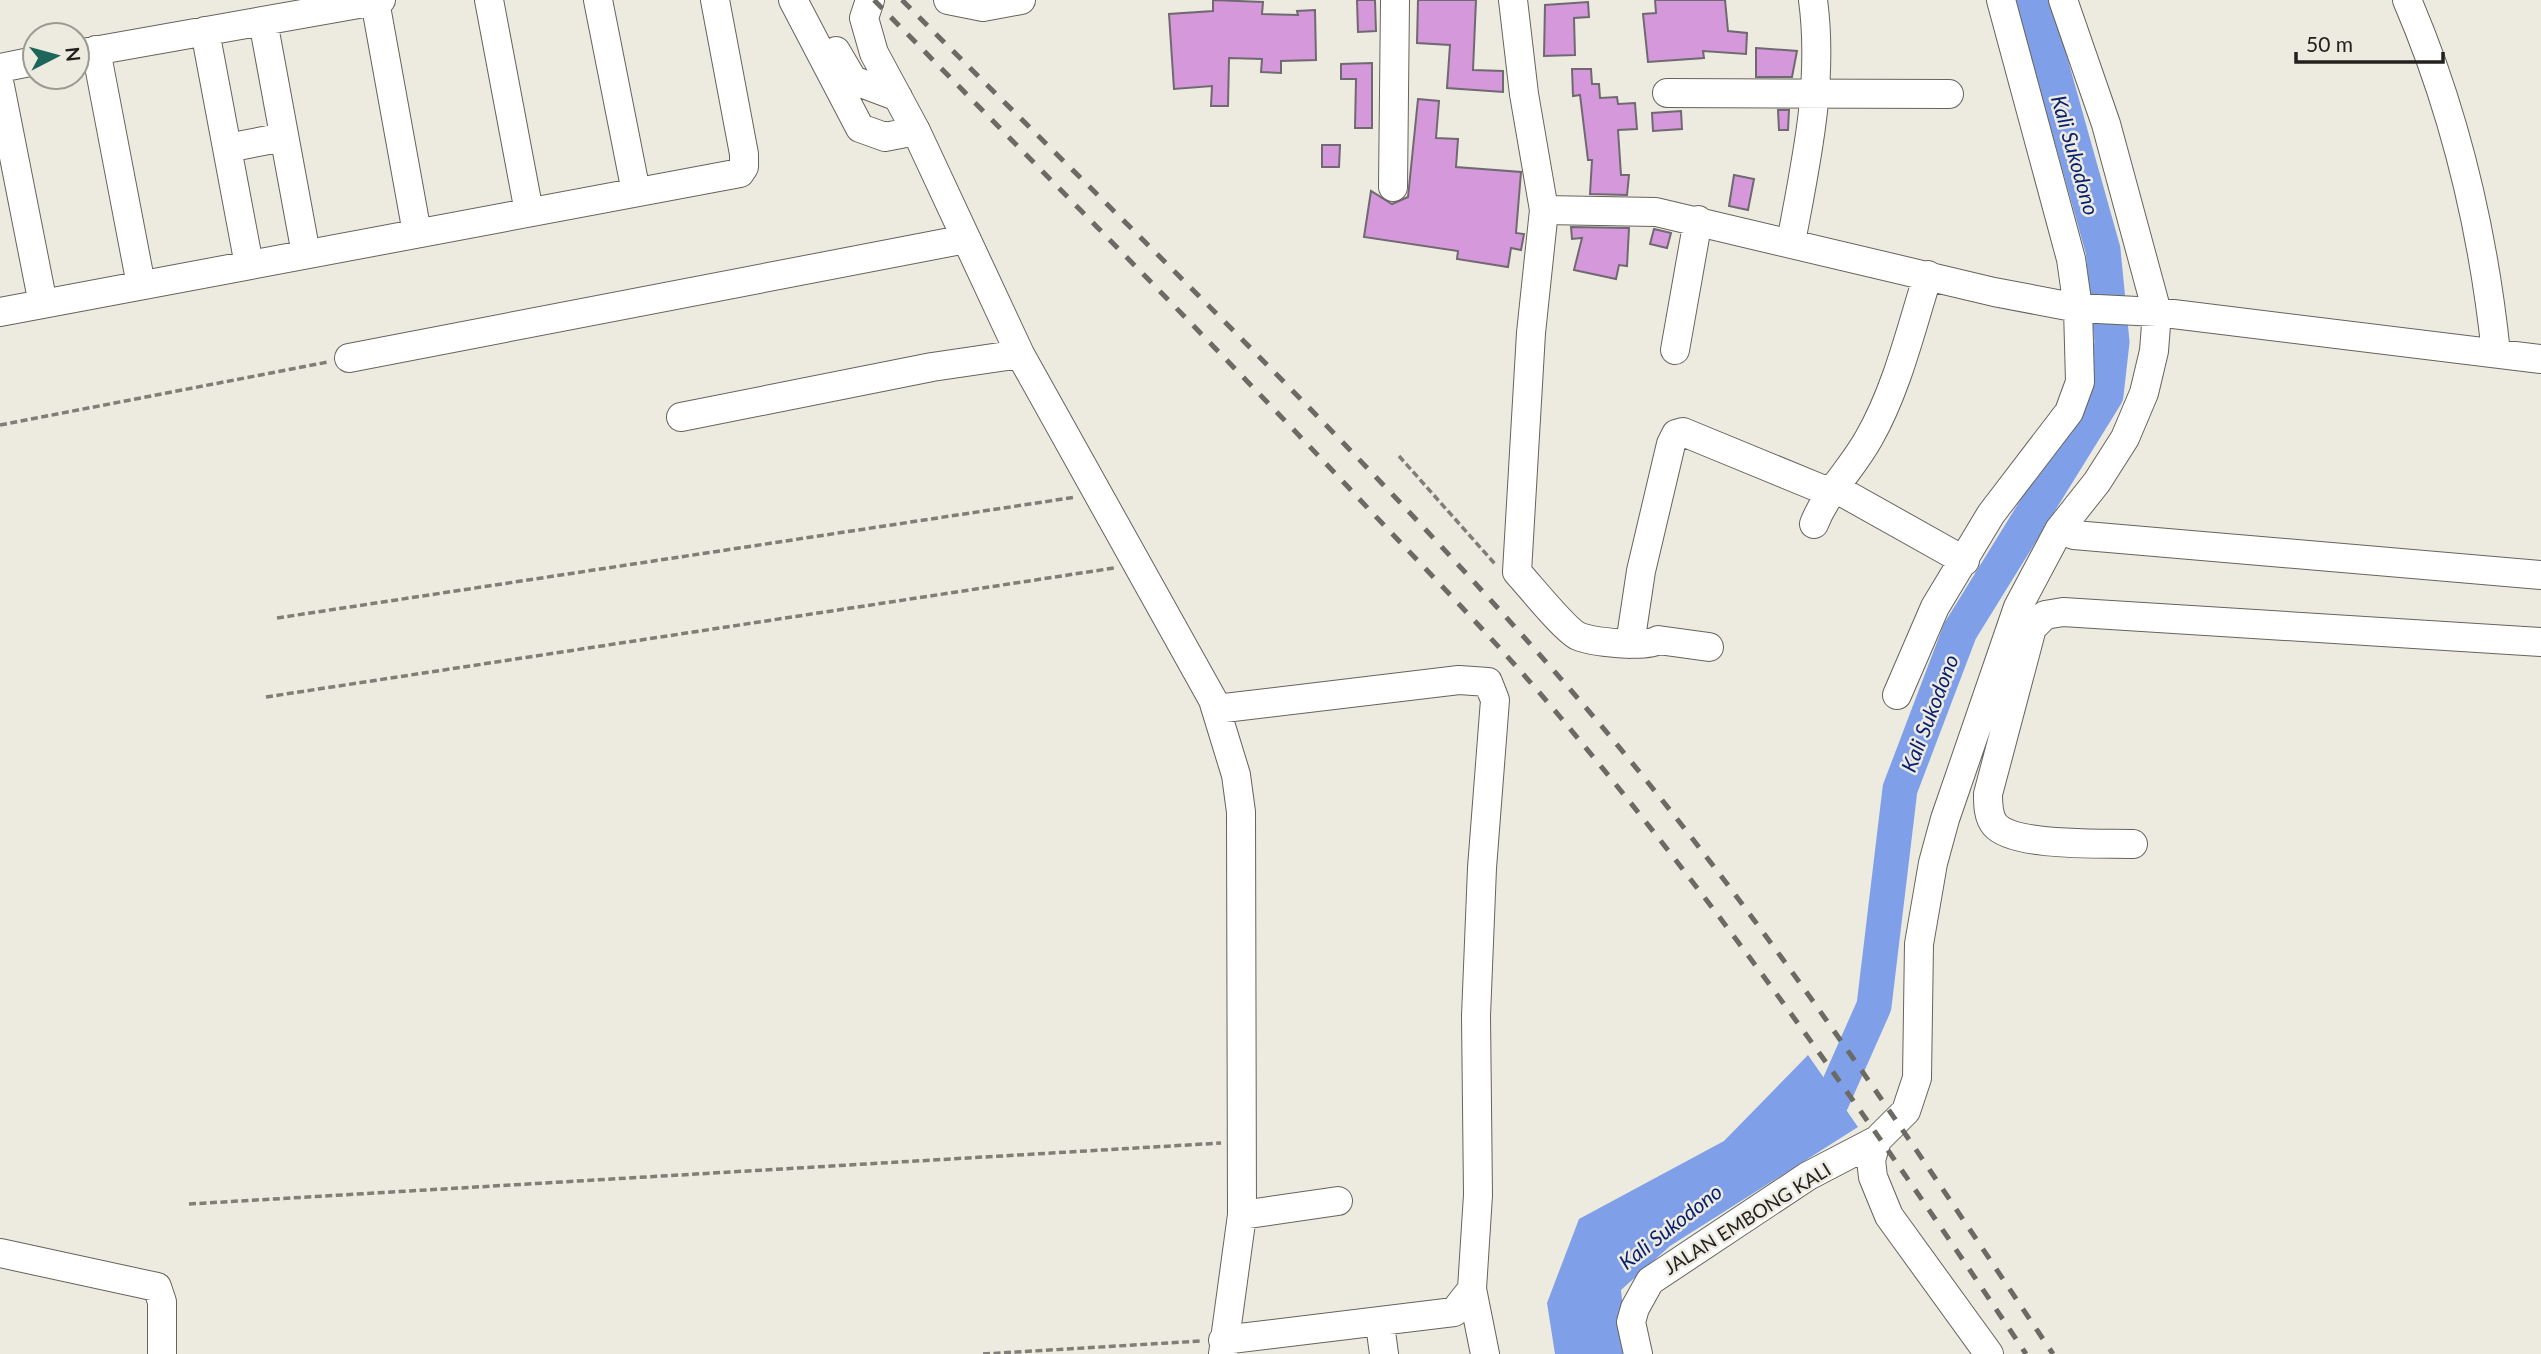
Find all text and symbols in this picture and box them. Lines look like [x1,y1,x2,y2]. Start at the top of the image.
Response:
north arrow [21,21,91,91]
scale bar [2296,21,2443,65]
text: 50 m [2306,31,2353,56]
text: N [61,46,86,63]
water label: Kali Sukodono [2047,92,2105,218]
water label: Kali Sukodono [1895,651,1963,775]
street label: JALAN EMBONG KALI [1659,1157,1835,1279]
water label: Kali Sukodono [1614,1178,1726,1274]

